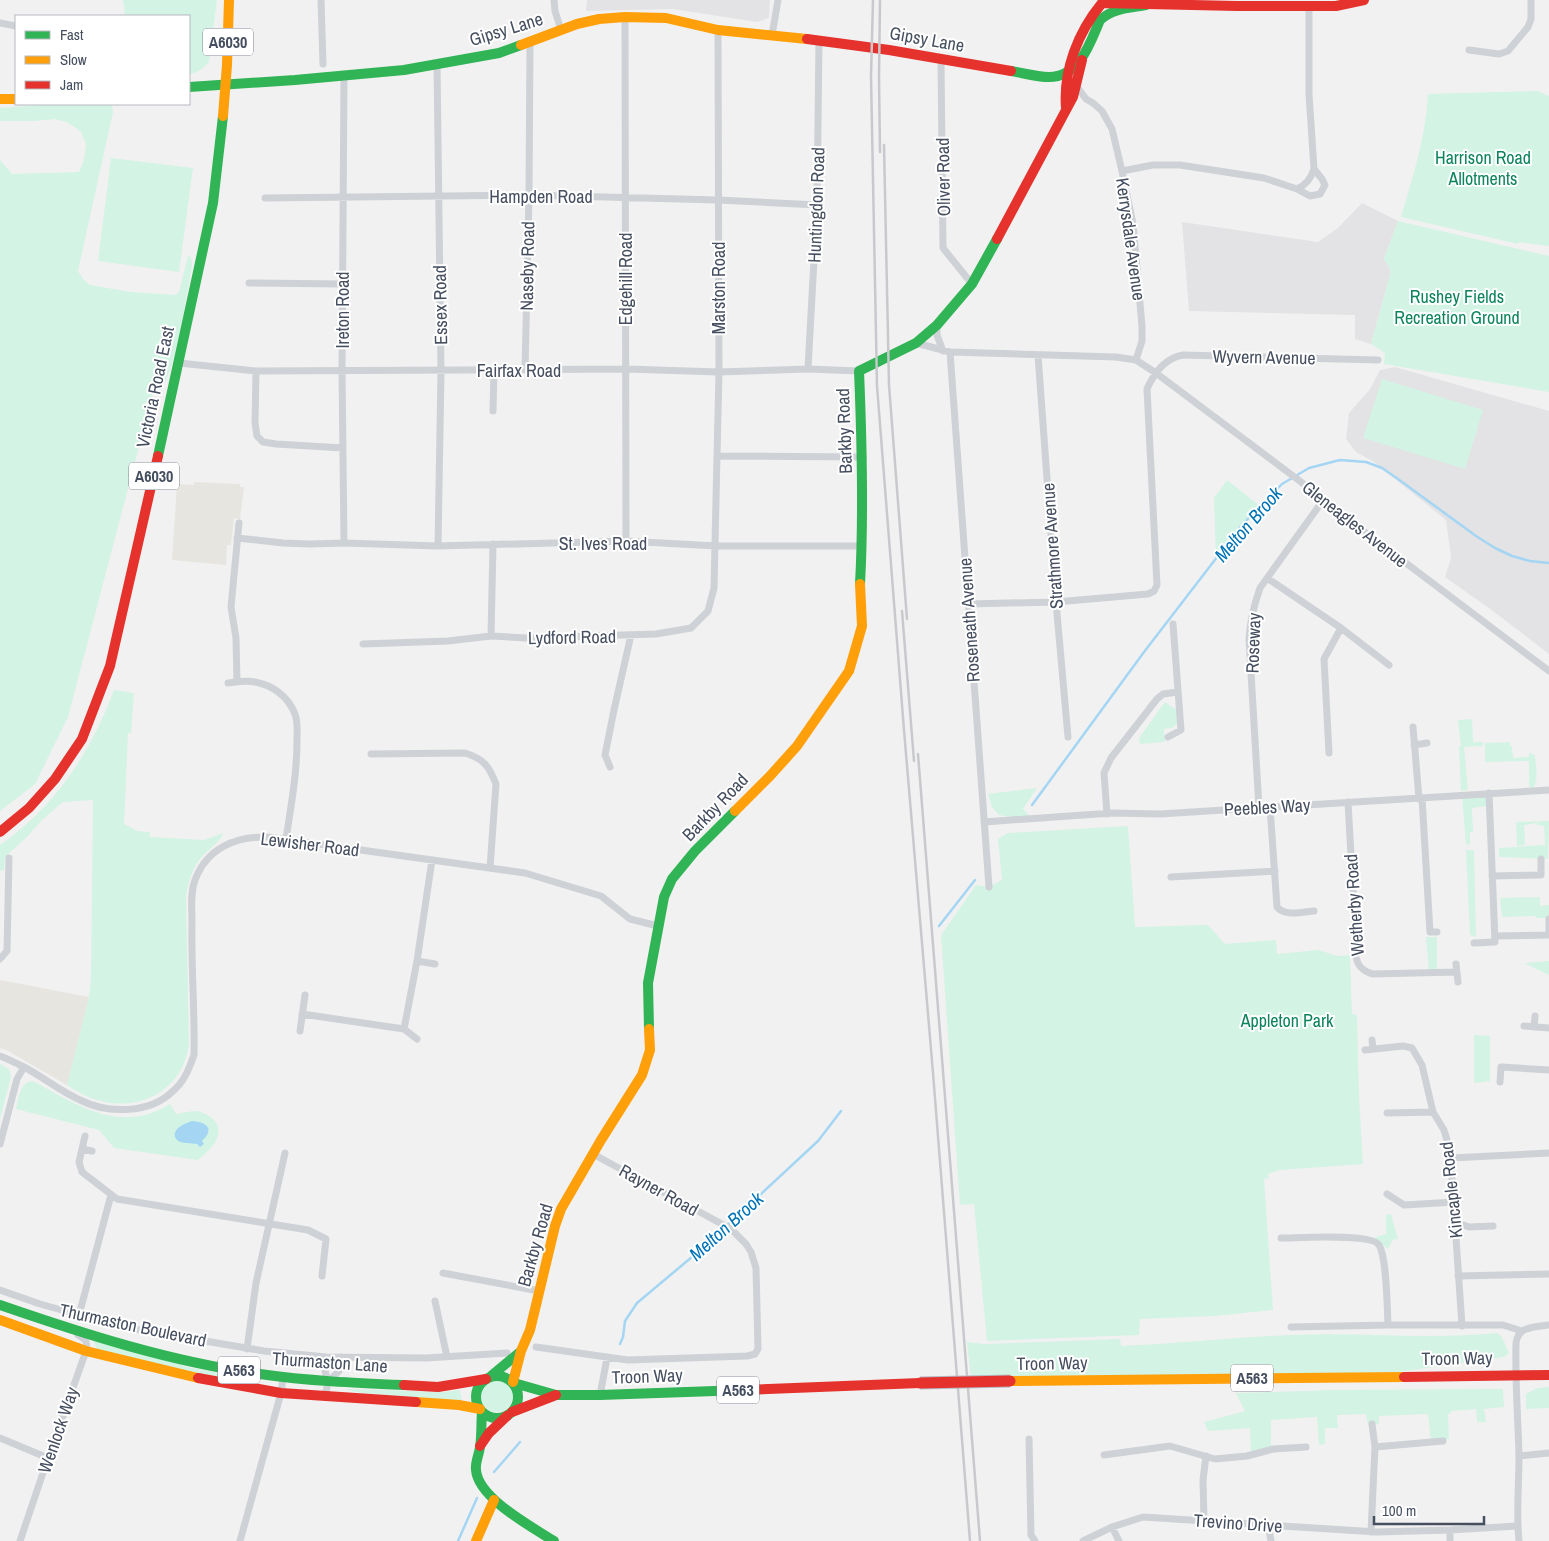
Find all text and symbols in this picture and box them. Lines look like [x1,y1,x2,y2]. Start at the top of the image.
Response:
street label: Gipsy Lane [466,6,546,52]
legend [15,15,190,105]
street label: Gipsy Lane [888,20,966,58]
text: Fast [60,24,84,45]
road number: A6030 [203,28,253,56]
text: Slow [60,49,87,70]
text: Jam [60,74,83,95]
street label: Oliver Road [930,137,956,217]
park label: Harrison Road Allotments [1435,145,1531,191]
street label: Huntingdon Road [801,147,831,263]
street label: Kerrysdale Avenue [1110,176,1152,302]
street label: Hampden Road [489,184,593,209]
street label: Naseby Road [514,221,540,311]
street label: Edgehill Road [613,233,638,325]
street label: Marston Road [706,242,731,334]
street label: Essex Road [427,265,453,345]
street label: Ireton Road [330,271,355,349]
park label: Rushey Fields Recreation Ground [1394,284,1520,330]
street label: Victoria Road East [130,324,180,450]
street label: Wyvern Avenue [1212,344,1316,370]
street label: Fairfax Road [477,358,561,383]
street label: Barkby Road [830,388,858,474]
road number: A6030 [129,462,179,490]
street label: Gleneagles Avenue [1297,475,1413,573]
water label: Melton Brook [1208,480,1289,567]
street label: Strathmore Avenue [1035,482,1069,610]
street label: St. Ives Road [559,531,647,556]
street label: Roseneath Avenue [952,557,986,683]
street label: Roseway [1239,612,1267,674]
street label: Lydford Road [528,624,616,650]
street label: Barkby Road [676,768,754,846]
street label: Peebles Way [1223,792,1311,822]
street label: Lewisher Road [259,826,361,862]
street label: Wetherby Road [1338,853,1370,957]
park label: Appleton Park [1240,1008,1334,1033]
street label: Kincaple Road [1434,1141,1468,1239]
street label: Rayner Road [615,1158,703,1222]
water label: Melton Brook [683,1185,770,1266]
street label: Barkby Road [511,1201,559,1289]
street label: Thurmaston Boulevard [57,1297,209,1353]
street label: Thurmaston Lane [271,1345,389,1379]
street label: Troon Way [1421,1345,1493,1371]
street label: Troon Way [1016,1350,1088,1376]
road number: A563 [218,1356,260,1384]
street label: Troon Way [611,1362,684,1390]
road number: A563 [1231,1365,1273,1392]
road number: A563 [717,1376,759,1404]
street label: Wenlock Way [32,1383,85,1476]
scale bar [1374,1494,1484,1526]
text: 100 m [1382,1500,1416,1521]
street label: Trevino Drive [1193,1507,1283,1539]

